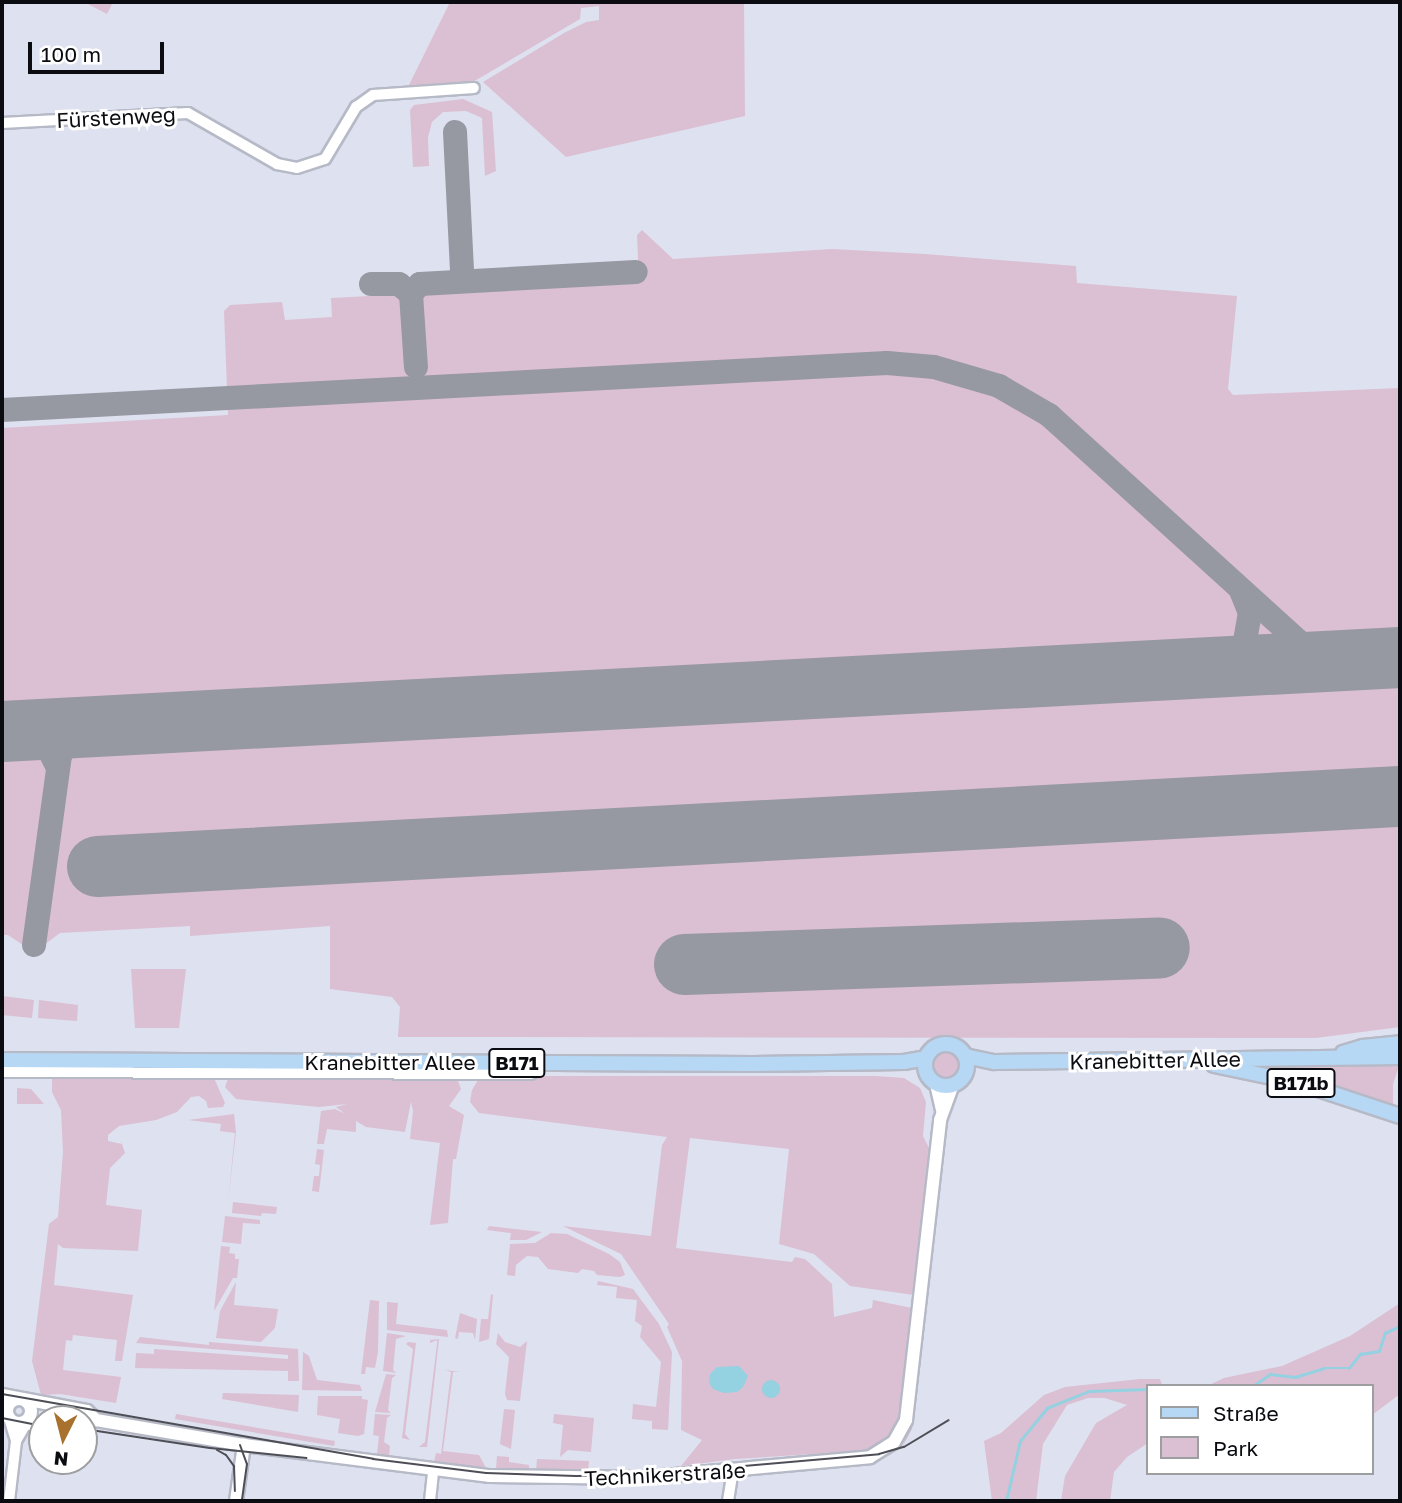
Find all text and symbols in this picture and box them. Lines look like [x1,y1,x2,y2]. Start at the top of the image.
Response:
scale bar [32,28,168,72]
text: 100 m [41,41,101,67]
street label: Fürstenweg [56,101,176,133]
street label: Kranebitter Allee [1069,1046,1241,1074]
road number: B171 [487,1048,547,1078]
street label: Kranebitter Allee [304,1049,476,1075]
road number: B171b [1266,1068,1336,1098]
legend [1146,1384,1374,1475]
text: Straße [1213,1400,1279,1426]
north arrow [28,1405,98,1475]
text: Park [1213,1435,1258,1461]
text: N [53,1447,69,1472]
street label: Technikerstraße [584,1457,746,1491]

